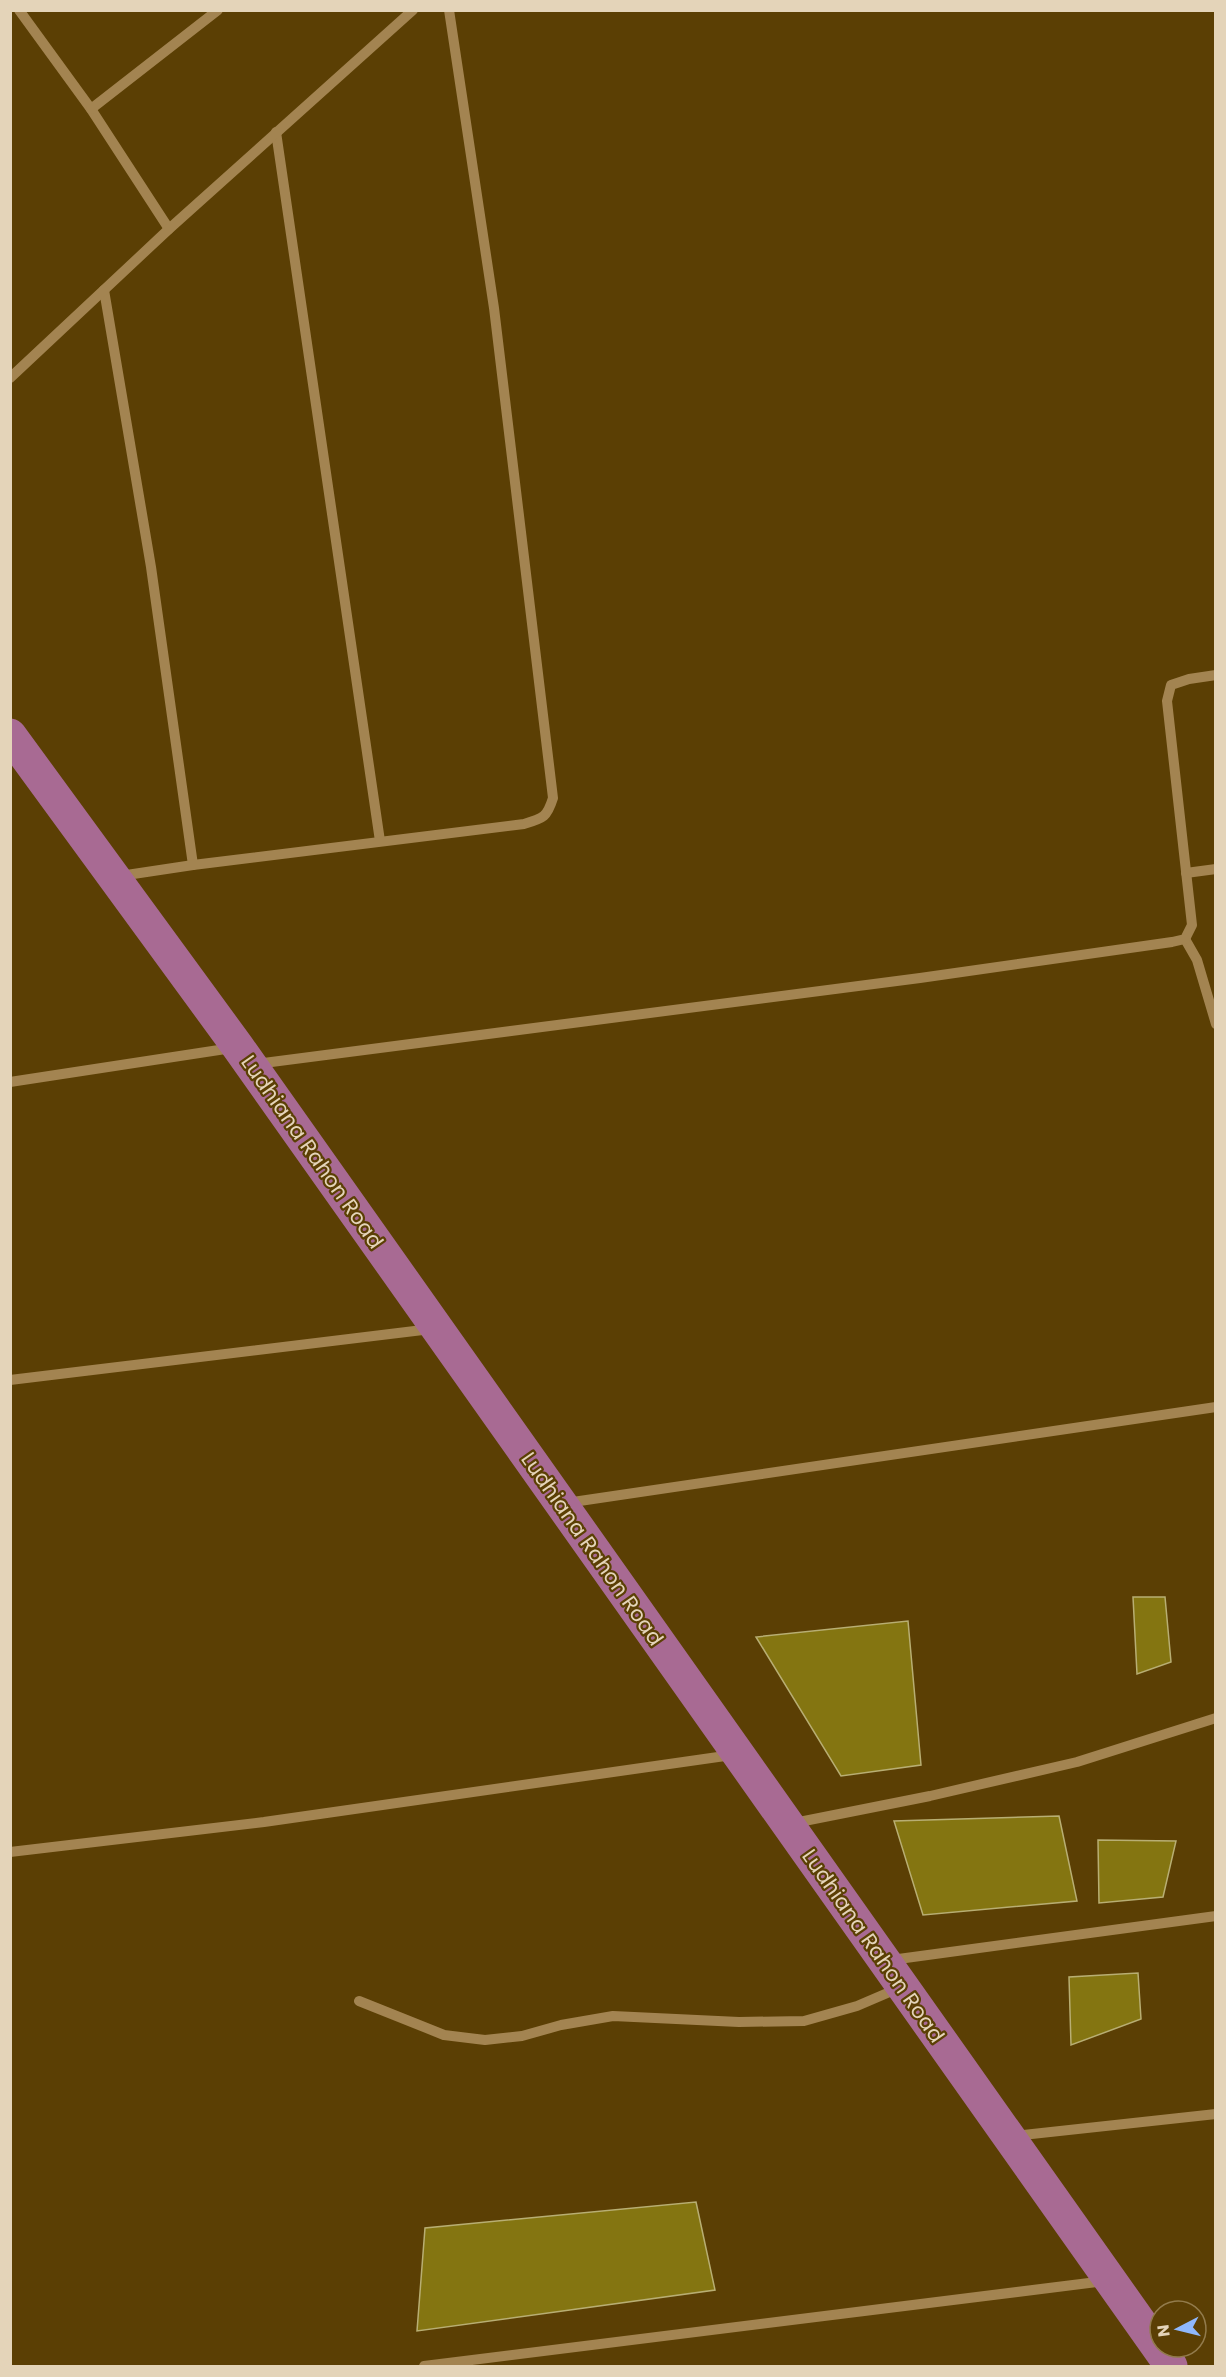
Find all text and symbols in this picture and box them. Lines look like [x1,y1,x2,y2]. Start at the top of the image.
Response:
street label: Ludhiana Rahon Road [234,1049,390,1254]
street label: Ludhiana Rahon Road [514,1446,670,1651]
street label: Ludhiana Rahon Road [795,1843,951,2048]
north arrow [1148,2299,1208,2359]
text: N [1151,2323,1176,2338]

